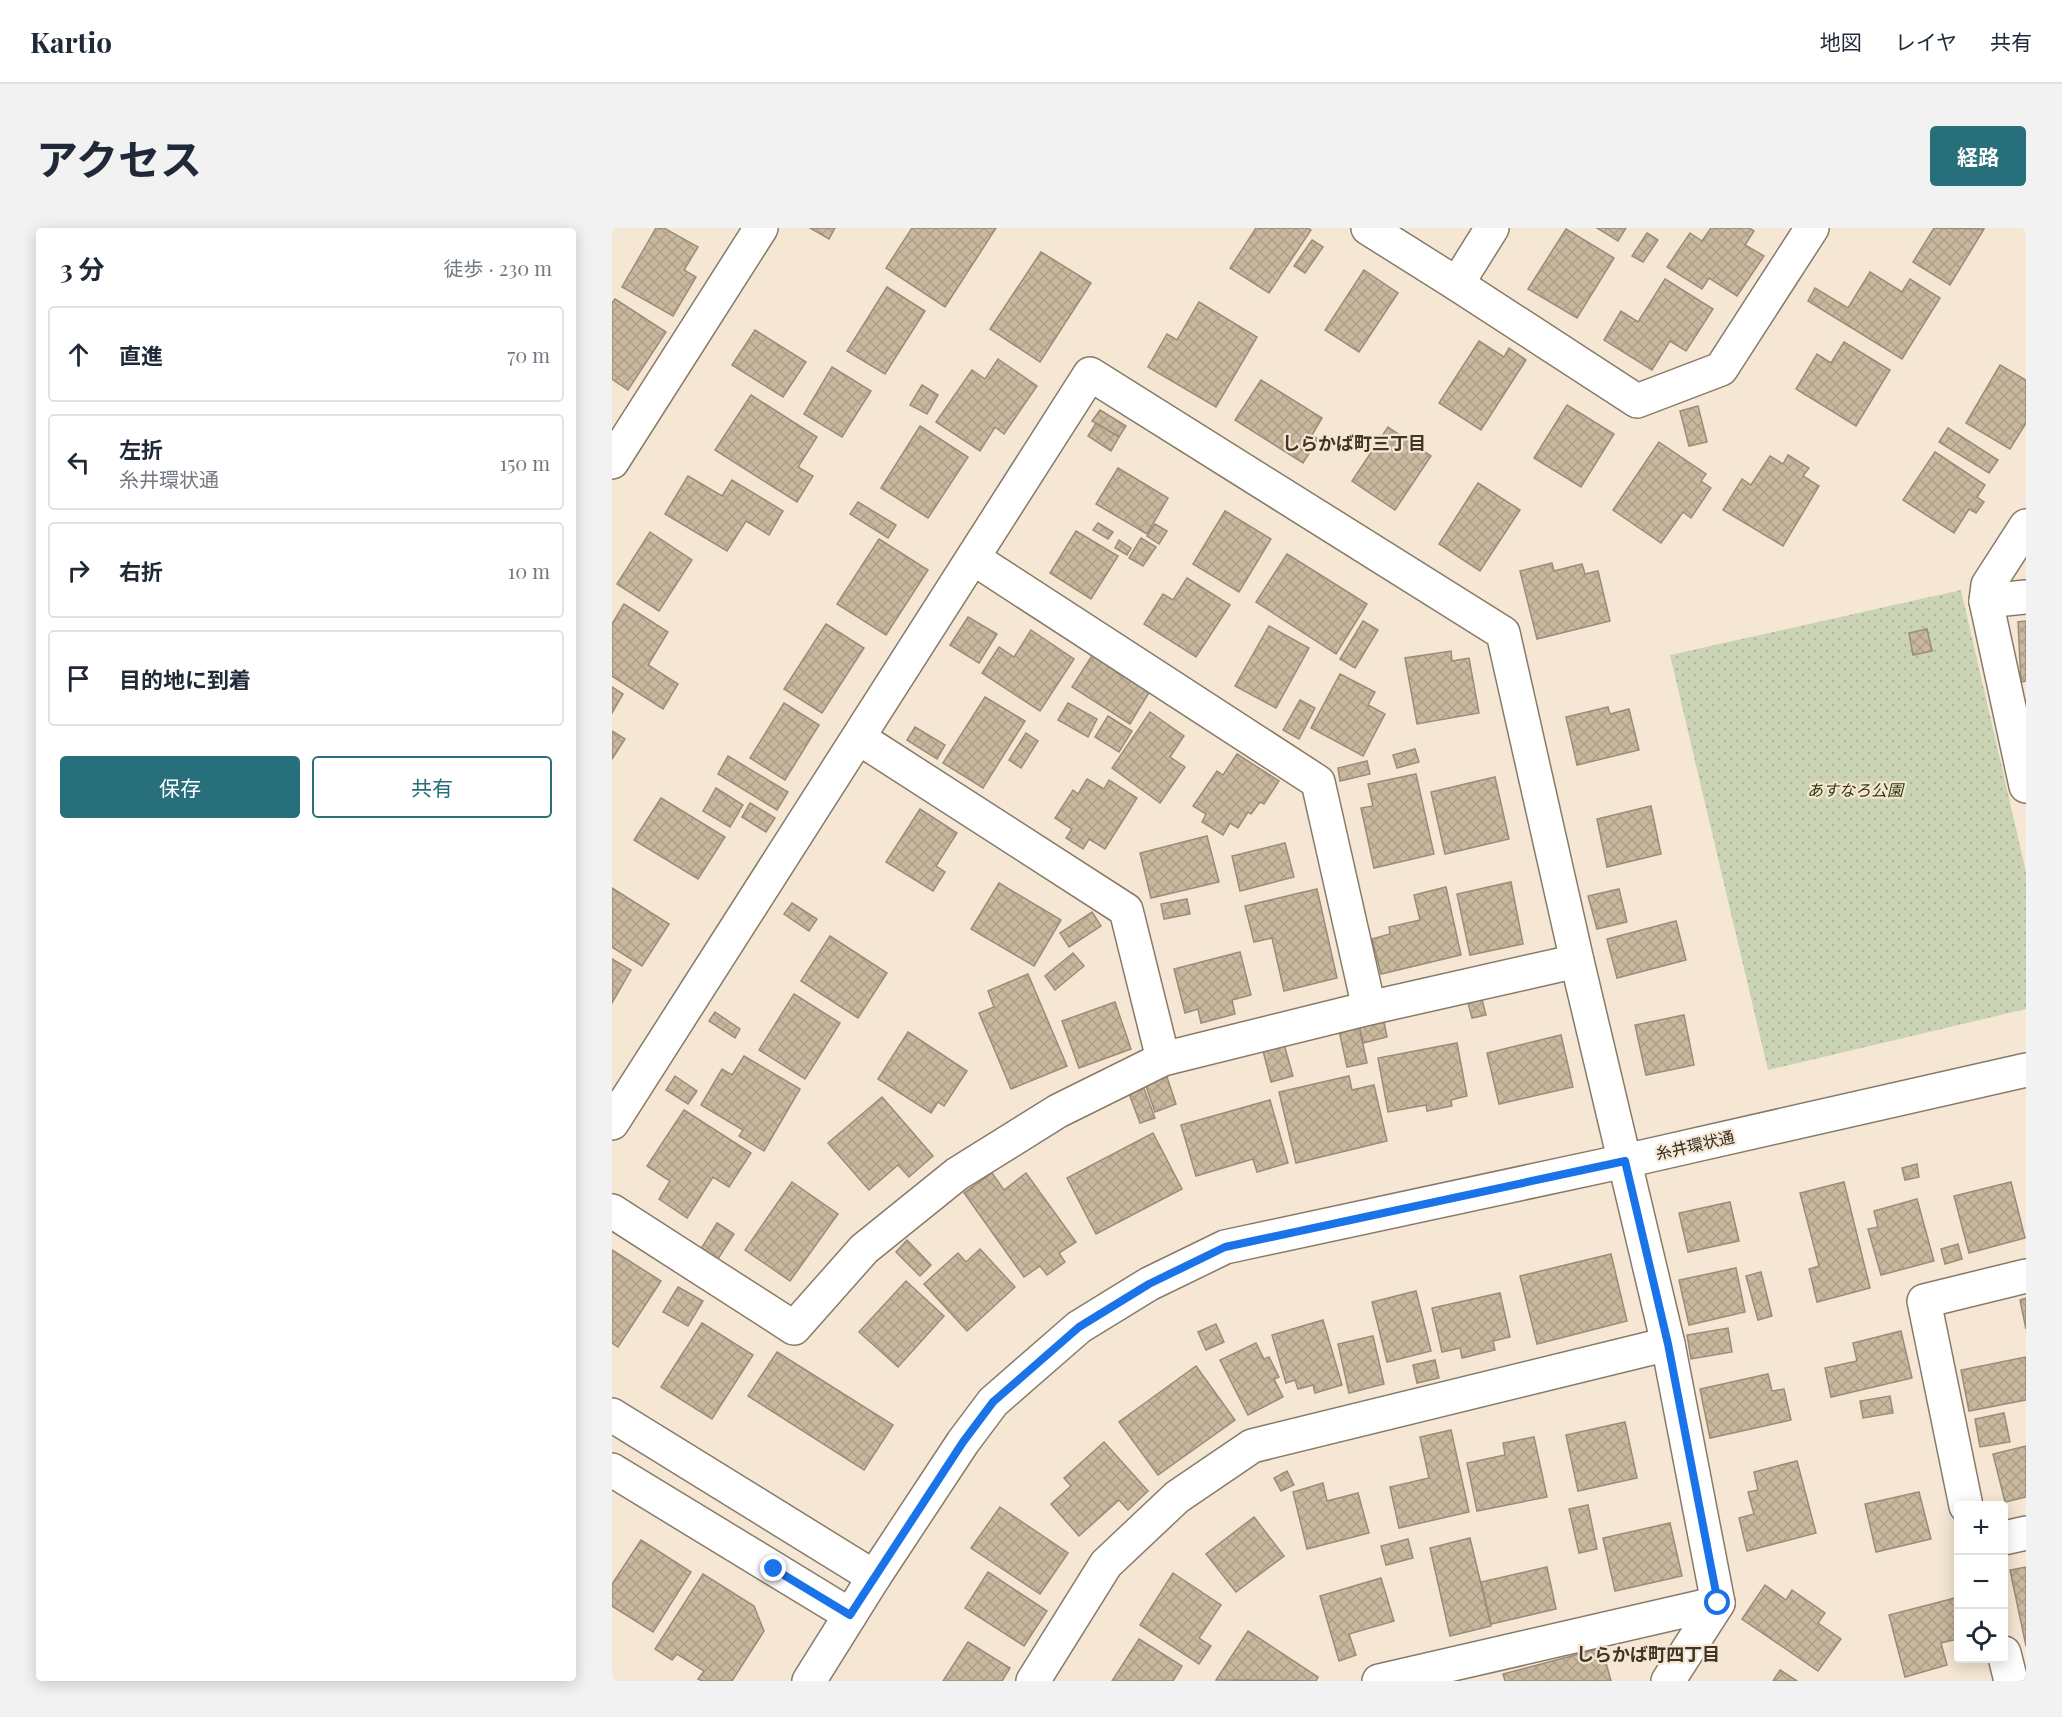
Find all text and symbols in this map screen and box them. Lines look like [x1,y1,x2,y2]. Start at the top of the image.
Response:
text: Kartio [30,23,112,60]
text: 地図 [1820,27,1862,55]
text: レイヤ [1895,27,1957,55]
text: 共有 [1990,27,2032,55]
button: 経路 [1930,126,2026,186]
text: アクセス [36,130,202,186]
text: 3 分 [60,251,105,286]
text: 徒歩 · 230 m [443,254,552,281]
icon: ahead [62,338,95,371]
text: 直進 [119,340,163,370]
text: 70 m [507,341,550,368]
district label: しらかば町三丁目 [1282,431,1426,455]
text: 左折 [119,434,163,464]
icon: left [62,446,95,479]
text: 150 m [500,449,550,476]
text: 糸井環状通 [119,465,219,492]
icon: right [62,554,95,587]
text: 右折 [119,556,163,586]
text: 10 m [508,557,550,584]
icon: arrive [62,662,95,695]
text: 目的地に到着 [119,664,251,694]
button: 保存 [60,756,300,818]
button: 共有 [312,756,552,818]
park label: あすなろ公園 [1807,779,1905,800]
street label: 糸井環状通 [1654,1125,1736,1164]
map controls [1954,1501,2008,1663]
button: + [1954,1501,2008,1555]
route end [760,1555,786,1581]
button: − [1954,1555,2008,1609]
route start [1704,1589,1730,1615]
button: locate [1954,1609,2008,1663]
district label: しらかば町四丁目 [1576,1642,1720,1666]

